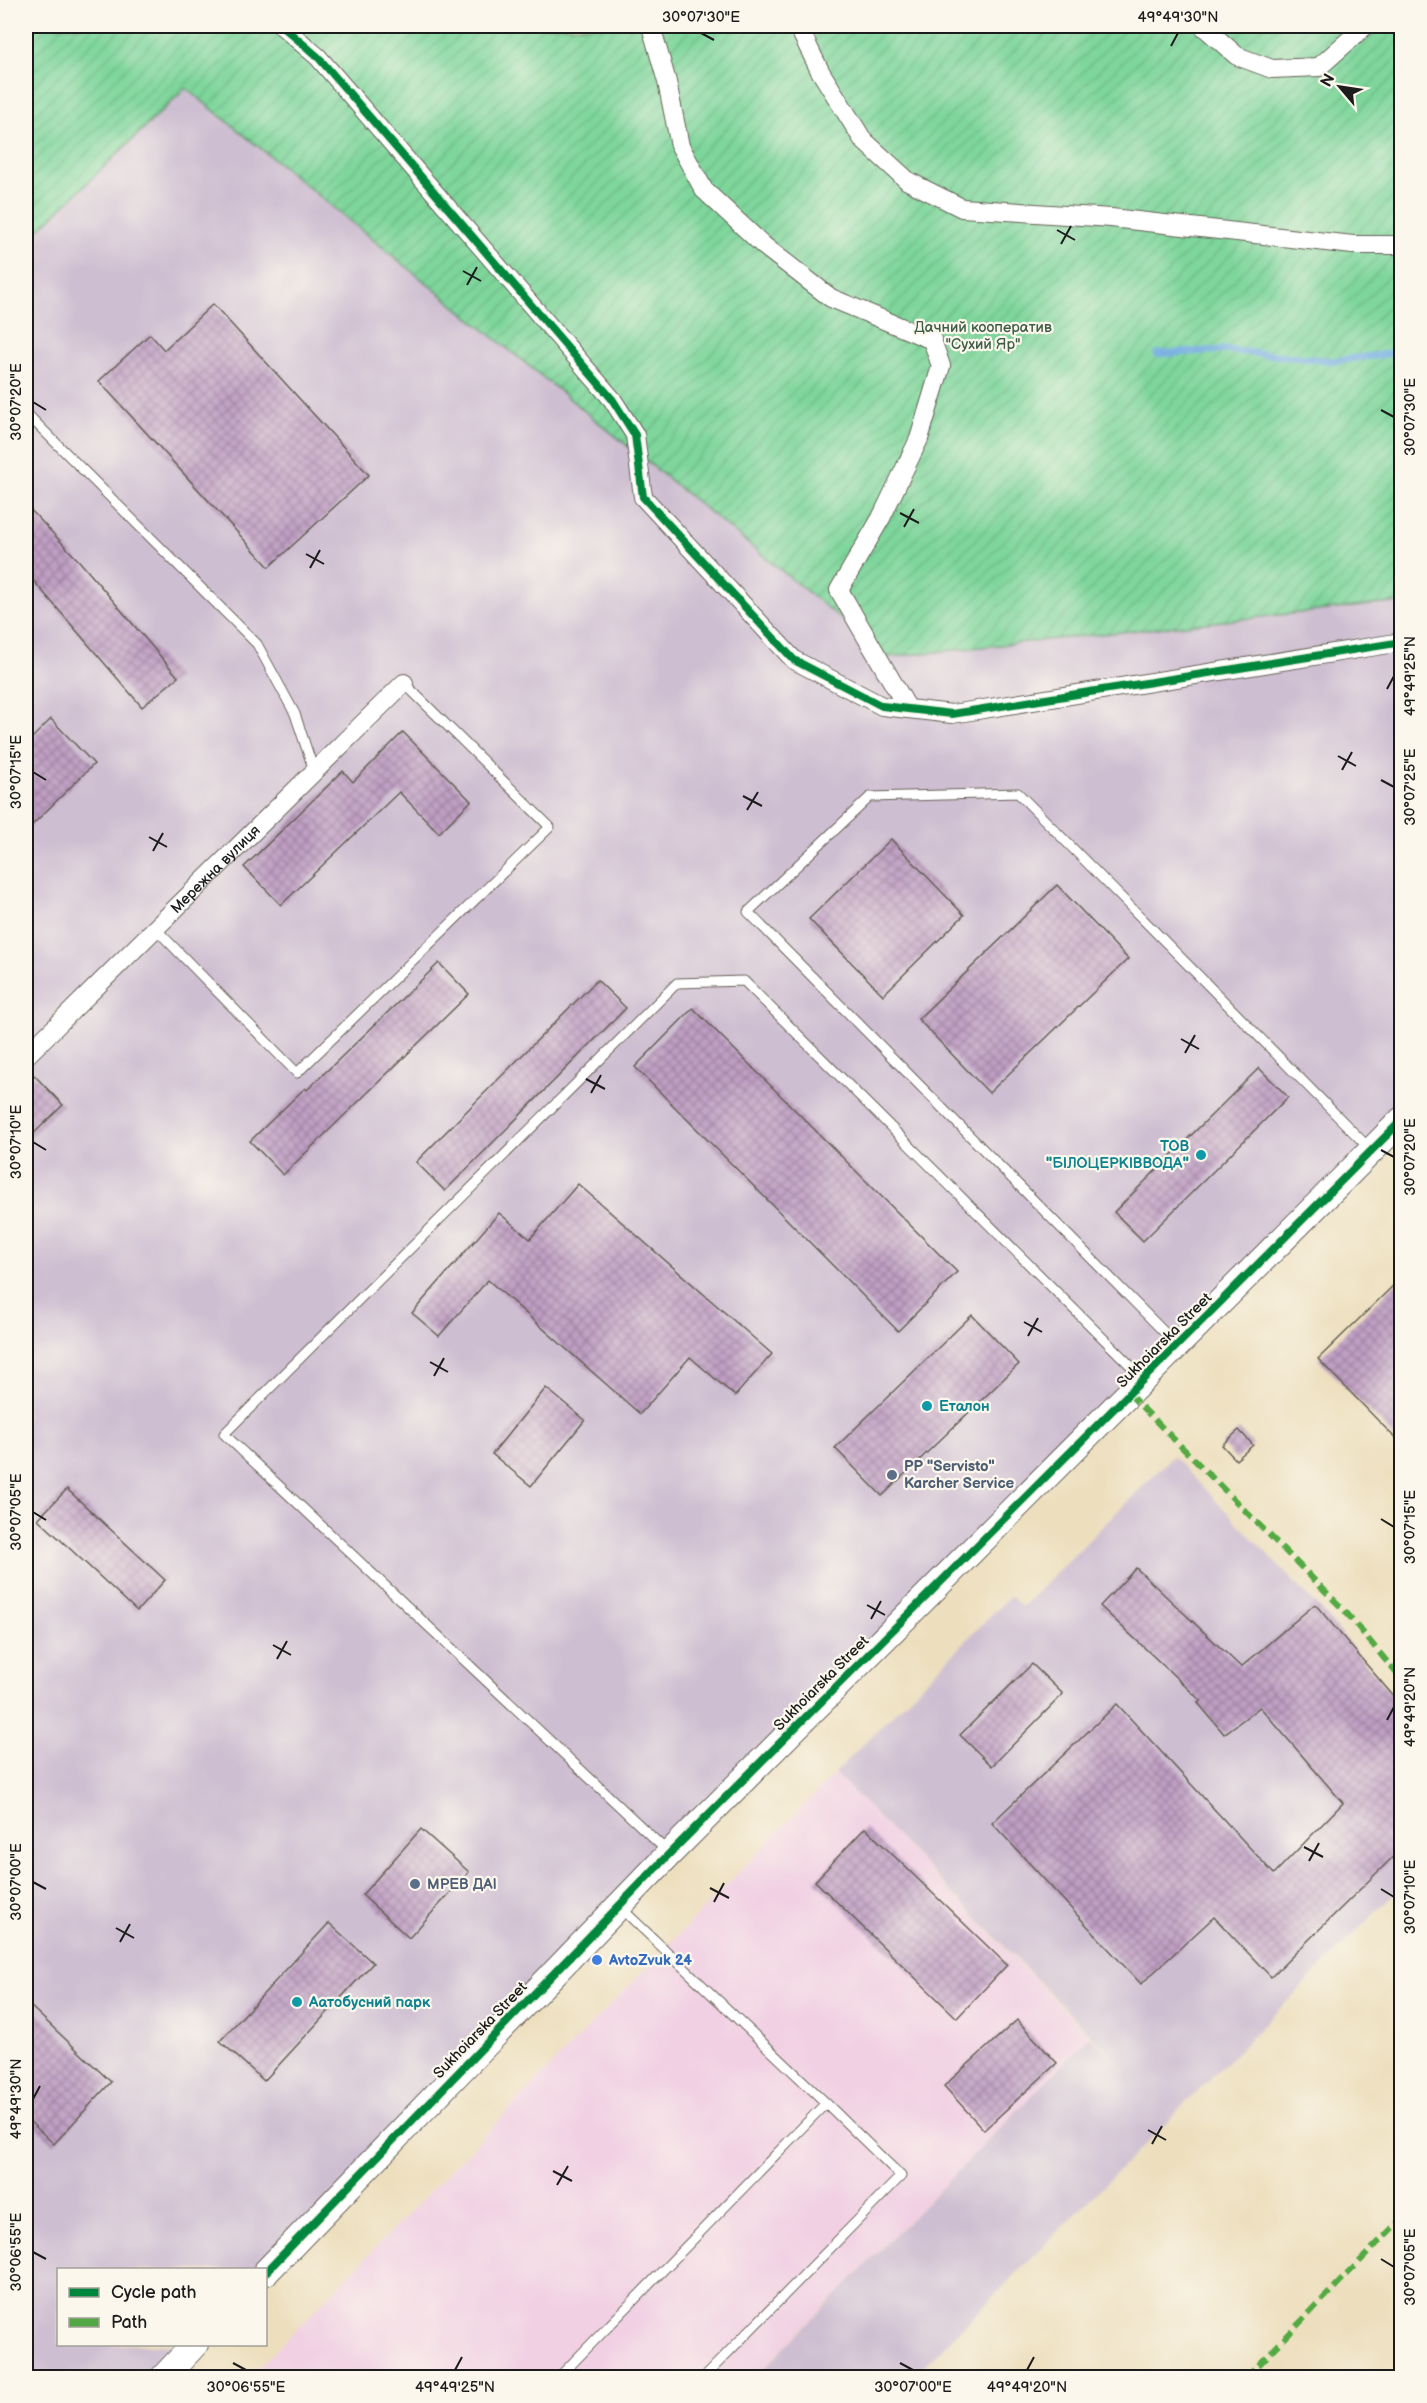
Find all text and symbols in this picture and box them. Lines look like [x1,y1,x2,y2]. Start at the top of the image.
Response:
text: 30°07'30"E [662,8,740,27]
text: 49°49'30"N [1138,8,1218,27]
north arrow [1310,57,1370,117]
text: N [1317,71,1339,90]
park label: Дачний кооператив "Сухий Яр" [914,318,1052,354]
text: 30°07'20"E [7,363,26,441]
text: 30°07'30"E [1401,378,1420,456]
text: 49°49'25"N [1401,636,1420,716]
text: 30°07'15"E [7,735,26,809]
text: 30°07'25"E [1401,748,1420,826]
street label: Мережна вулиця [167,821,265,918]
text: 30°07'10"E [7,1105,26,1179]
text: 30°07'20"E [1401,1118,1420,1196]
place label: ТОВ "БІЛОЦЕРКІВВОДА" [1046,1137,1189,1173]
marker: ТОВ "БІЛОЦЕРКІВВОДА" [1194,1148,1208,1162]
street label: Sukhoiarska Street [1113,1288,1216,1392]
place label: Еталон [939,1397,990,1416]
marker: Еталон [920,1399,934,1413]
place label: PP "Servisto" Karcher Service [904,1457,1015,1493]
marker: PP "Servisto" Karcher Service [885,1468,899,1482]
text: 30°07'05"E [7,1473,26,1551]
text: 30°07'15"E [1401,1490,1420,1564]
street label: Sukhoiarska Street [770,1631,873,1735]
text: 49°49'20"N [1401,1667,1420,1747]
text: 30°07'00"E [7,1843,26,1921]
text: 30°07'10"E [1401,1860,1420,1934]
place label: МРЕВ ДАІ [427,1875,497,1894]
marker: МРЕВ ДАІ [408,1877,422,1891]
place label: AvtoZvuk 24 [608,1951,692,1970]
marker: AvtoZvuk 24 [590,1953,604,1967]
street label: Sukhoiarska Street [429,1978,532,2083]
place label: Аатобусний парк [308,1993,431,2012]
marker: Аатобусний парк [290,1995,304,2009]
text: 49°49'30"N [7,2059,26,2139]
text: 30°06'55"E [7,2212,26,2291]
text: 30°07'05"E [1401,2228,1420,2306]
legend [57,2268,267,2346]
text: Cycle path [111,2282,197,2303]
text: Path [111,2312,147,2333]
text: 30°06'55"E [207,2378,286,2397]
text: 49°49'25"N [415,2378,495,2397]
text: 30°07'00"E [874,2378,952,2397]
text: 49°49'20"N [987,2378,1067,2397]

